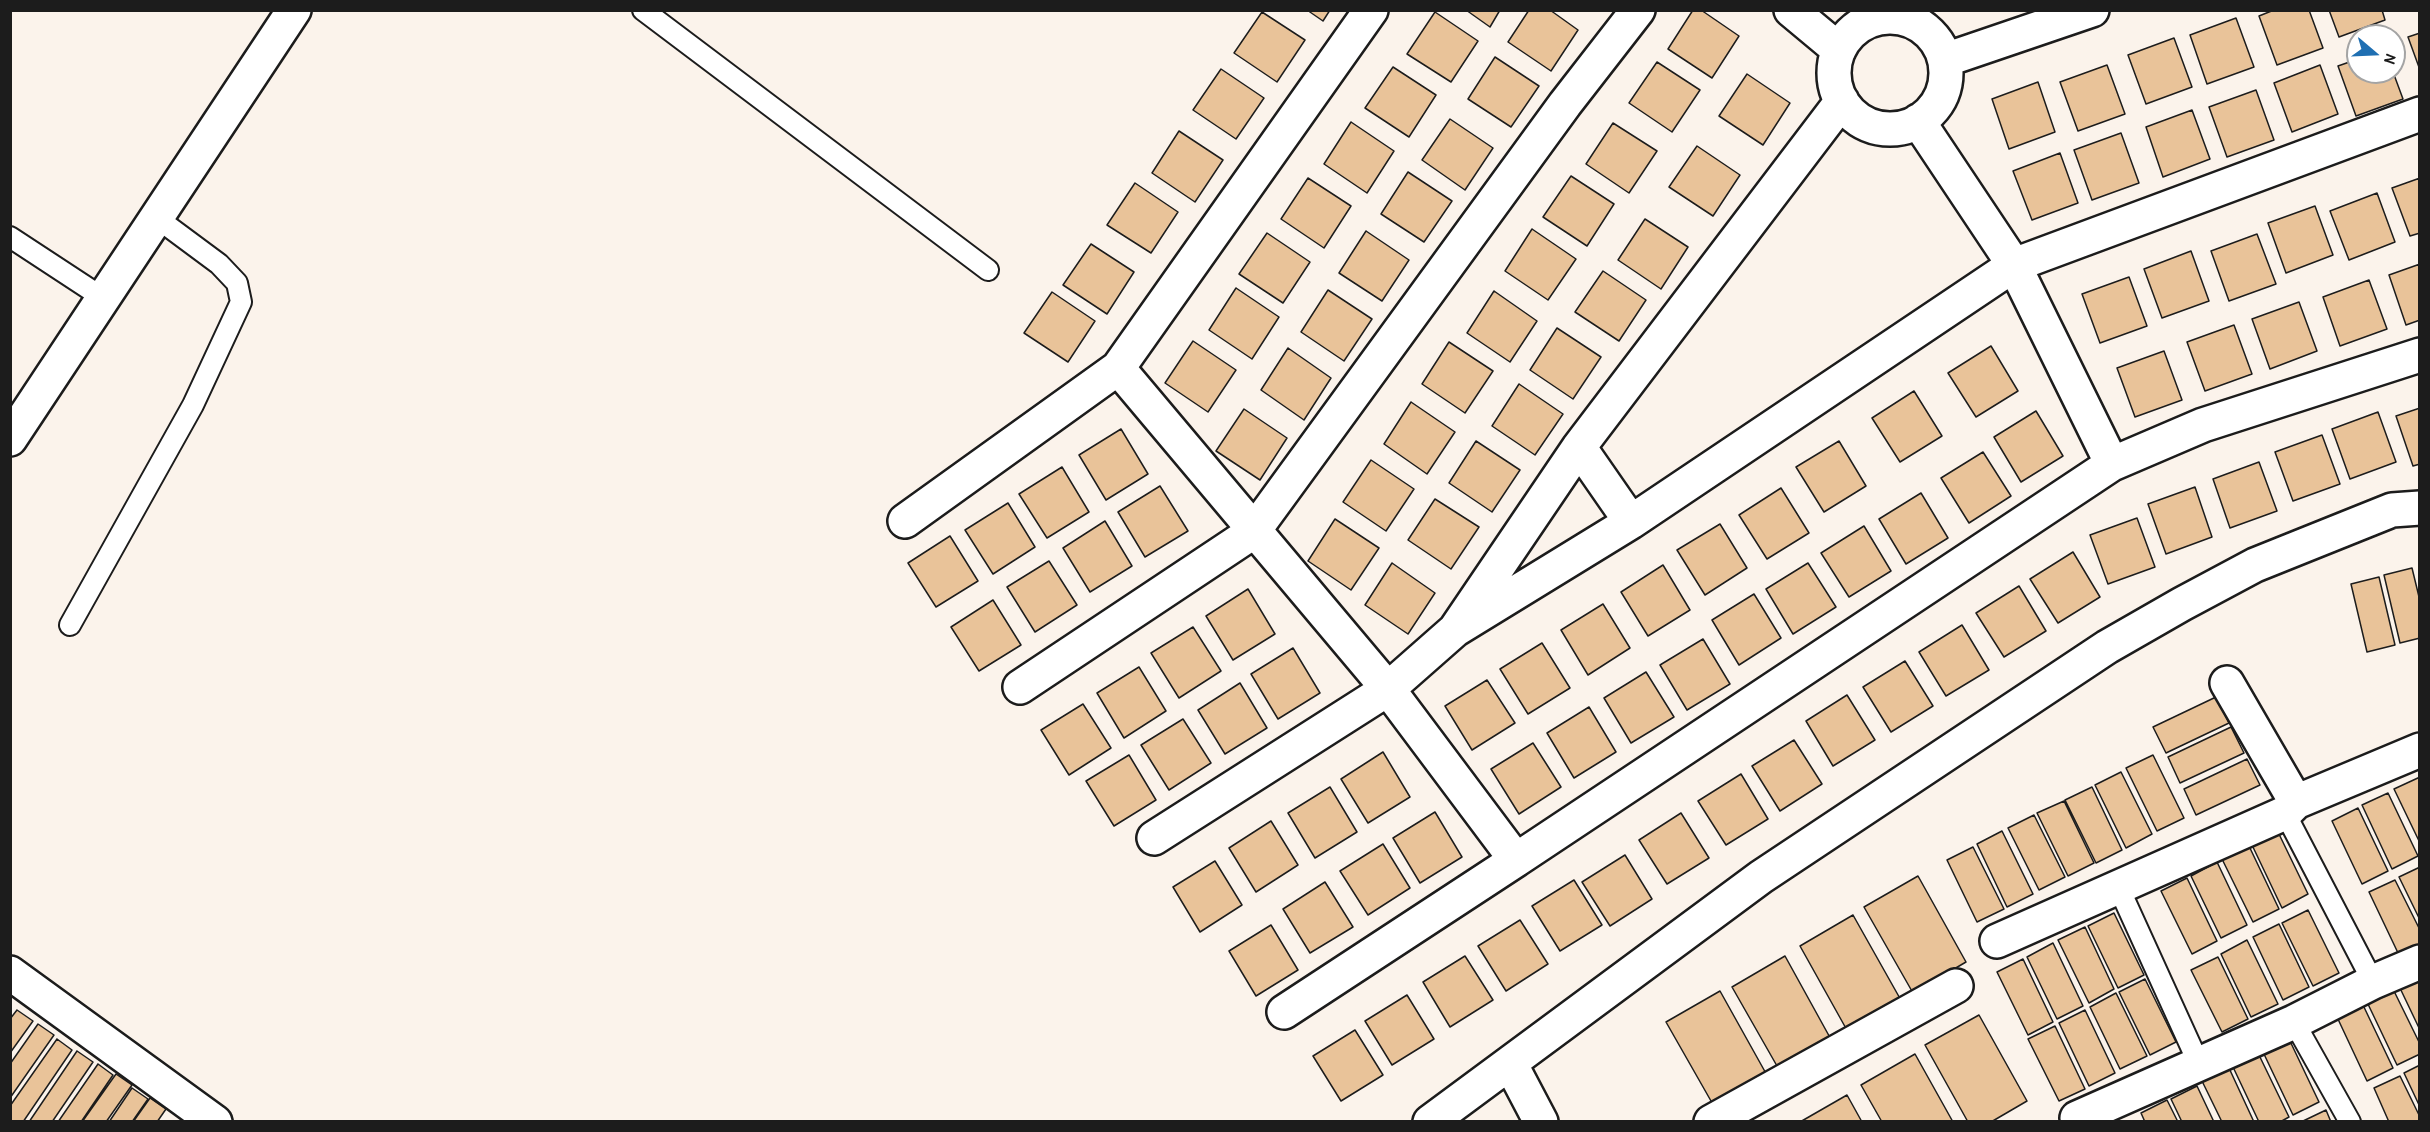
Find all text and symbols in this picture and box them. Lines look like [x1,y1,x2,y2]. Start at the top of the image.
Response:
north arrow [2346,24,2406,84]
text: N [2379,52,2403,67]

